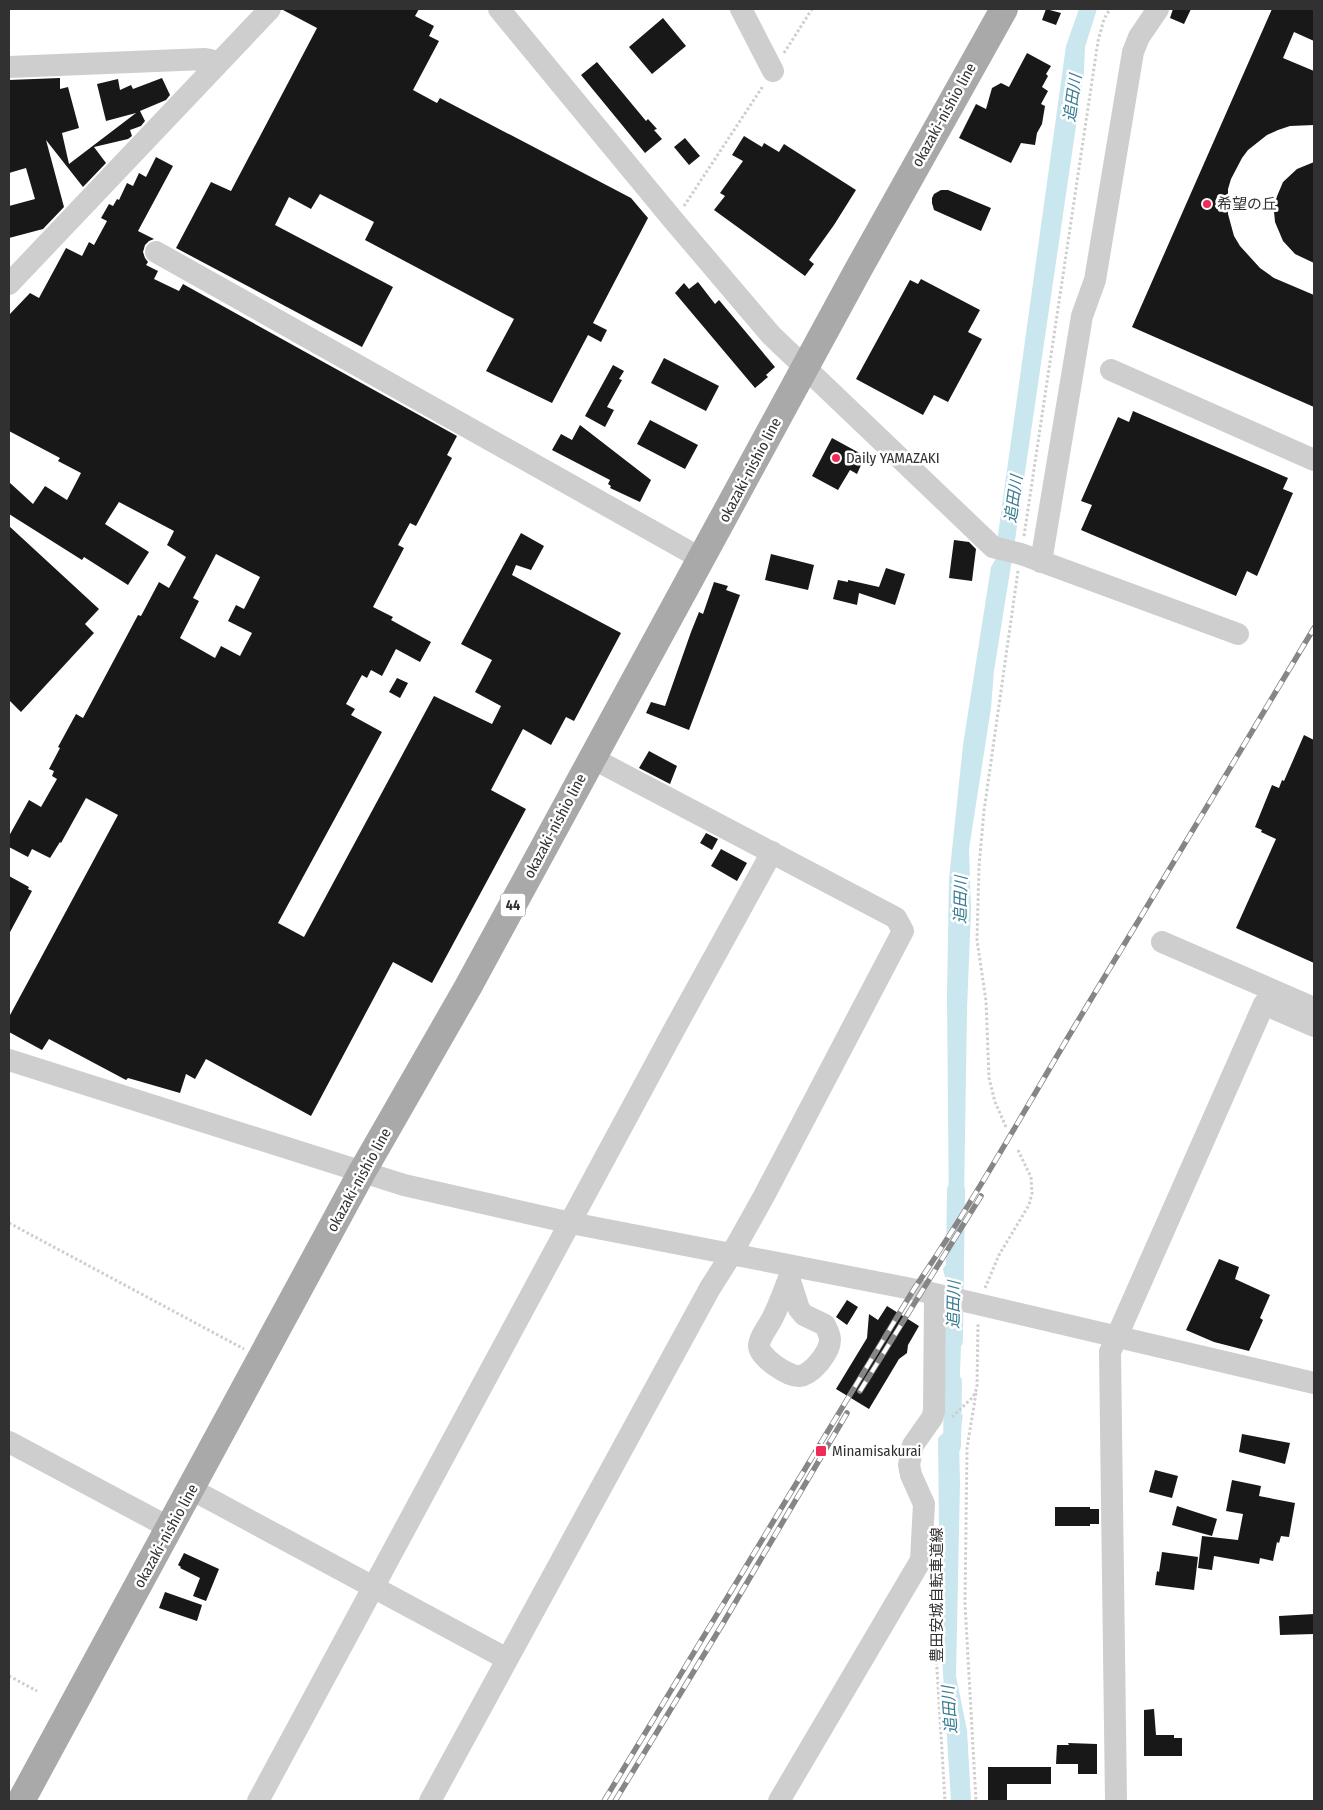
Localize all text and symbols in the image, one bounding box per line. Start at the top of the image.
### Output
street label: okazaki-nishio line [908,60,980,170]
water label: 追田川 [1060,71,1086,123]
place label: 希望の丘 [1217,195,1277,213]
marker: 希望の丘 [1201,198,1213,210]
street label: okazaki-nishio line [715,415,785,525]
place label: Daily YAMAZAKI [846,449,940,467]
marker: Daily YAMAZAKI [830,452,842,464]
water label: 追田川 [1001,472,1027,524]
street label: okazaki-nishio line [520,771,590,881]
water label: 追田川 [951,874,970,924]
road number: 44 [500,894,526,916]
street label: okazaki-nishio line [323,1125,395,1235]
water label: 追田川 [944,1279,963,1329]
place label: Minamisakurai [832,1442,921,1460]
marker: Minamisakurai [814,1444,828,1458]
street label: okazaki-nishio line [130,1481,202,1591]
street label: 豊田安城自転車道線 [928,1527,946,1663]
water label: 追田川 [938,1683,961,1735]

